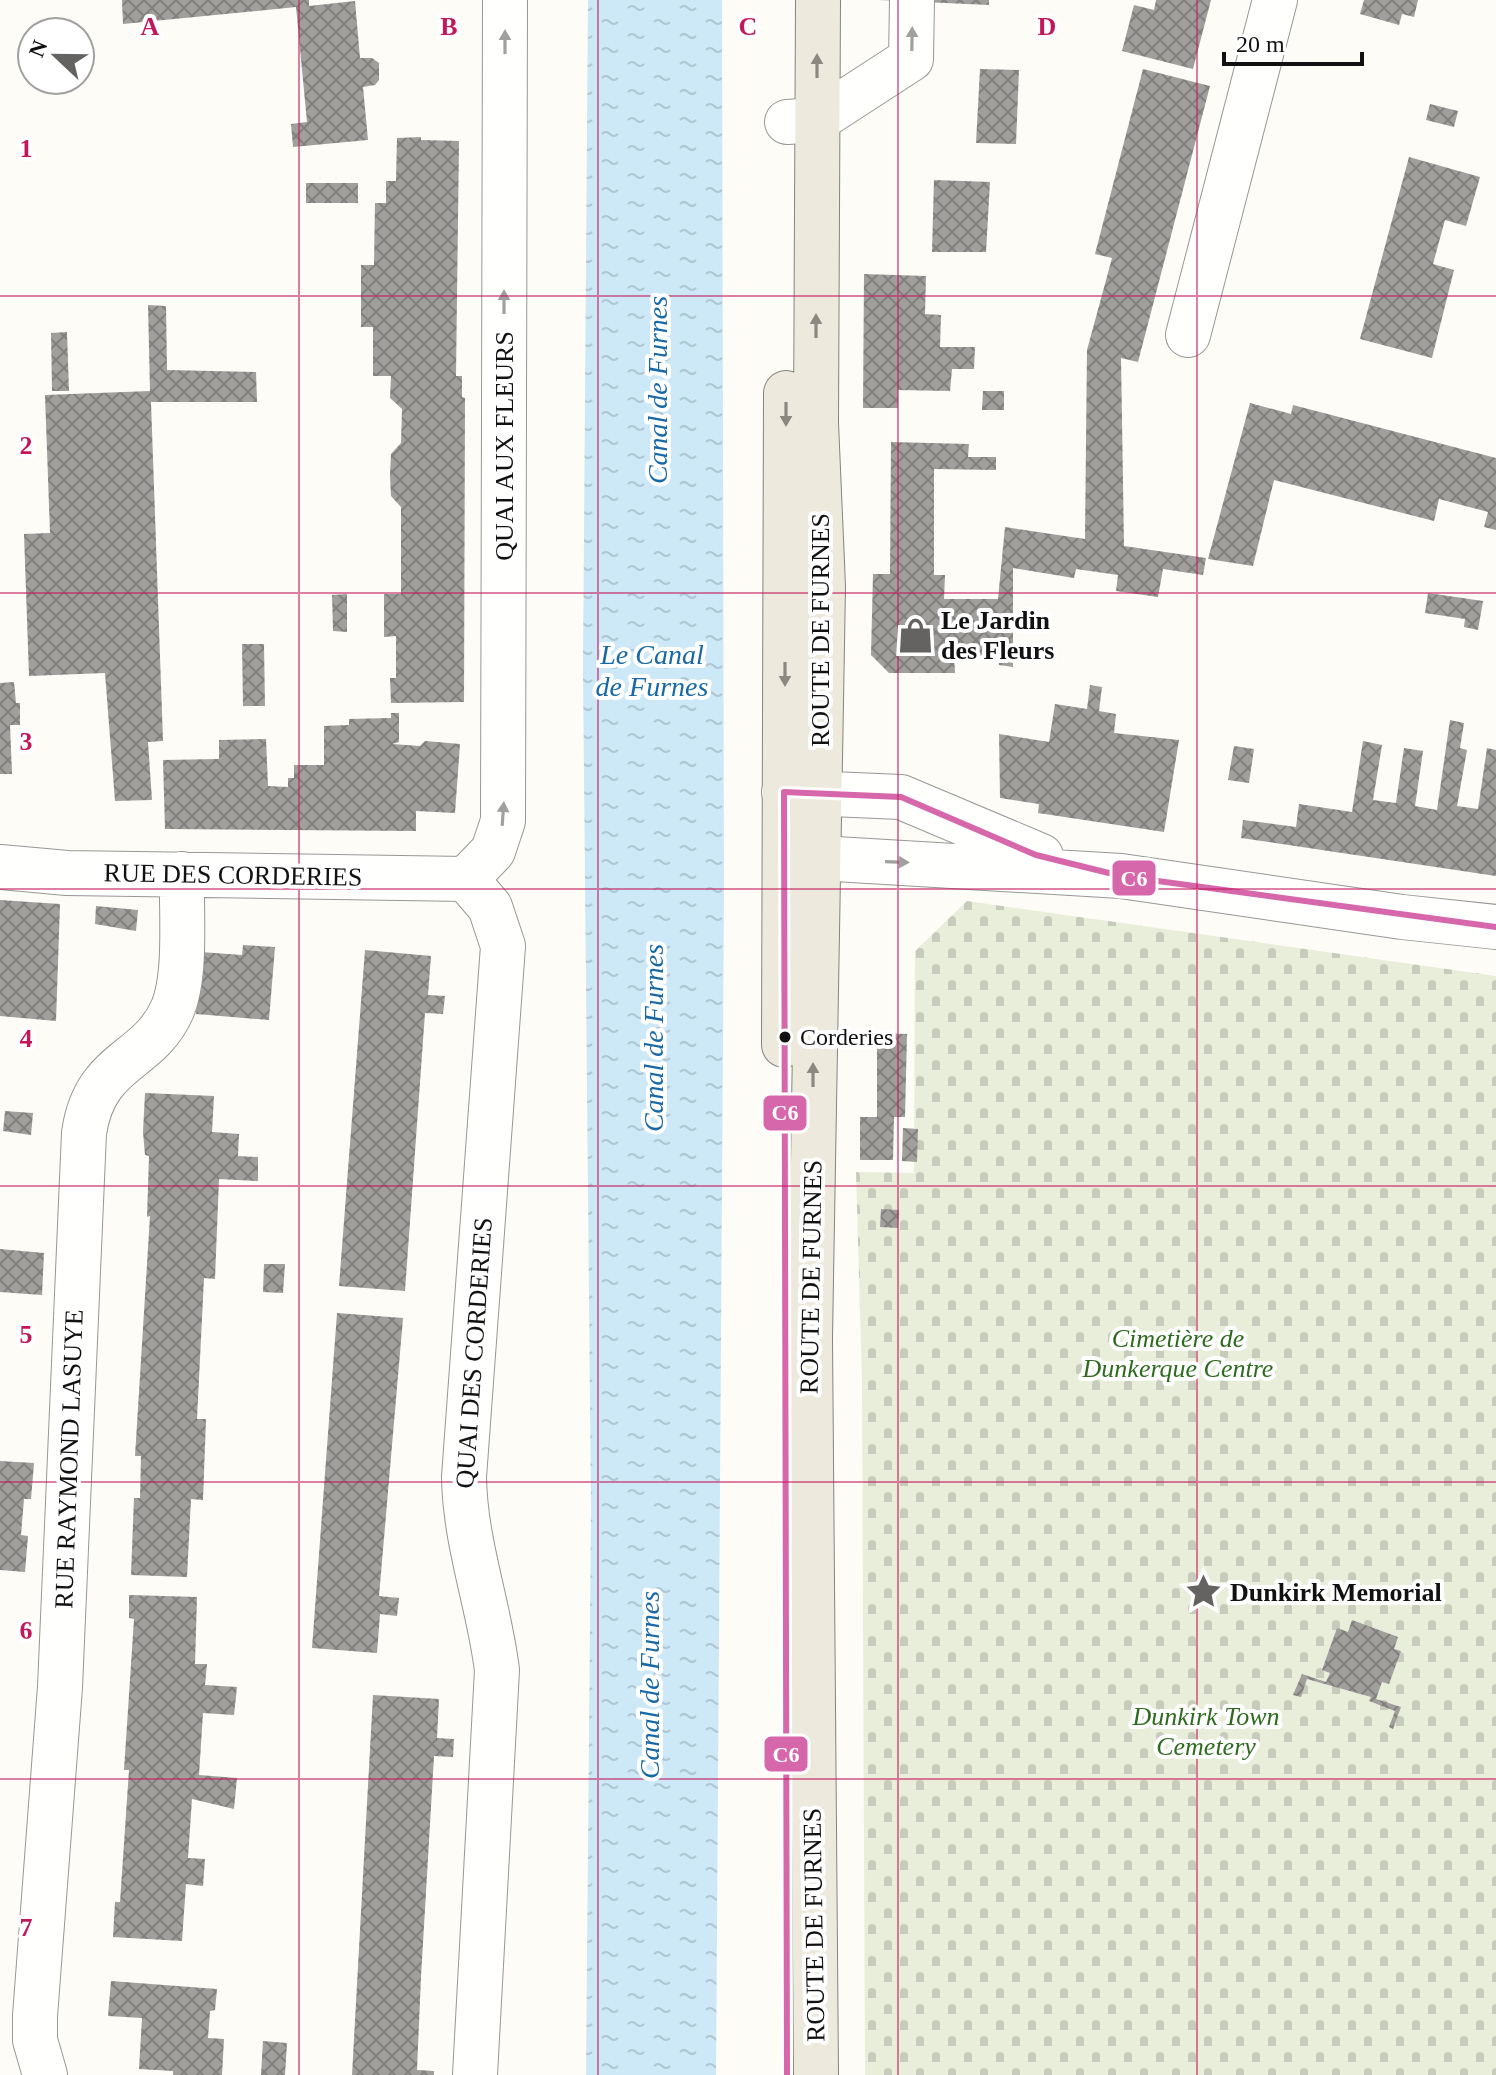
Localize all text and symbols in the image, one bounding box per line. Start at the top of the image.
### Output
text: A [141,12,160,41]
text: B [440,12,458,41]
text: C [739,12,757,41]
text: D [1038,12,1056,41]
north arrow [16,16,96,96]
scale bar [1224,16,1362,66]
one-way arrow [905,26,918,51]
one-way arrow [499,29,511,54]
text: 20 m [1236,31,1285,57]
text: N [23,37,53,61]
one-way arrow [811,53,823,78]
text: 1 [20,134,33,163]
one-way arrow [498,289,510,314]
water label: Canal de Furnes [642,296,673,484]
one-way arrow [810,313,822,338]
street label: QUAI AUX FLEURS [490,331,519,561]
one-way arrow [780,402,792,427]
text: 2 [20,431,33,460]
street label: ROUTE DE FURNES [806,513,835,747]
place label: Le Jardin des Fleurs [941,606,1054,665]
shop icon: Le Jardin des Fleurs [896,616,934,654]
water label: Le Canal de Furnes [596,639,708,702]
one-way arrow [779,662,791,687]
text: 3 [20,727,33,756]
one-way arrow [497,801,510,826]
one-way arrow [885,855,910,868]
street label: RUE DES CORDERIES [103,858,363,892]
line badge: C6 [1111,859,1157,897]
text: C6 [1121,866,1147,891]
water label: Canal de Furnes [638,944,669,1132]
text: 4 [20,1024,33,1053]
place label: Corderies [800,1024,893,1050]
marker: Corderies [777,1029,793,1045]
one-way arrow [807,1062,819,1087]
line badge: C6 [762,1094,808,1132]
text: C6 [772,1100,798,1125]
street label: ROUTE DE FURNES [794,1160,828,1394]
street label: QUAI DES CORDERIES [450,1217,498,1489]
street label: RUE RAYMOND LASUYE [49,1309,89,1609]
text: 5 [20,1320,33,1349]
park label: Cimetière de Dunkerque Centre [1082,1324,1273,1383]
place icon: Dunkirk Memorial [1185,1573,1223,1611]
place label: Dunkirk Memorial [1230,1578,1442,1607]
water label: Canal de Furnes [634,1591,665,1779]
text: 6 [20,1616,33,1645]
park label: Dunkirk Town Cemetery [1131,1702,1280,1761]
line badge: C6 [763,1735,809,1773]
text: C6 [773,1742,799,1767]
street label: ROUTE DE FURNES [797,1808,831,2042]
text: 7 [20,1913,33,1942]

